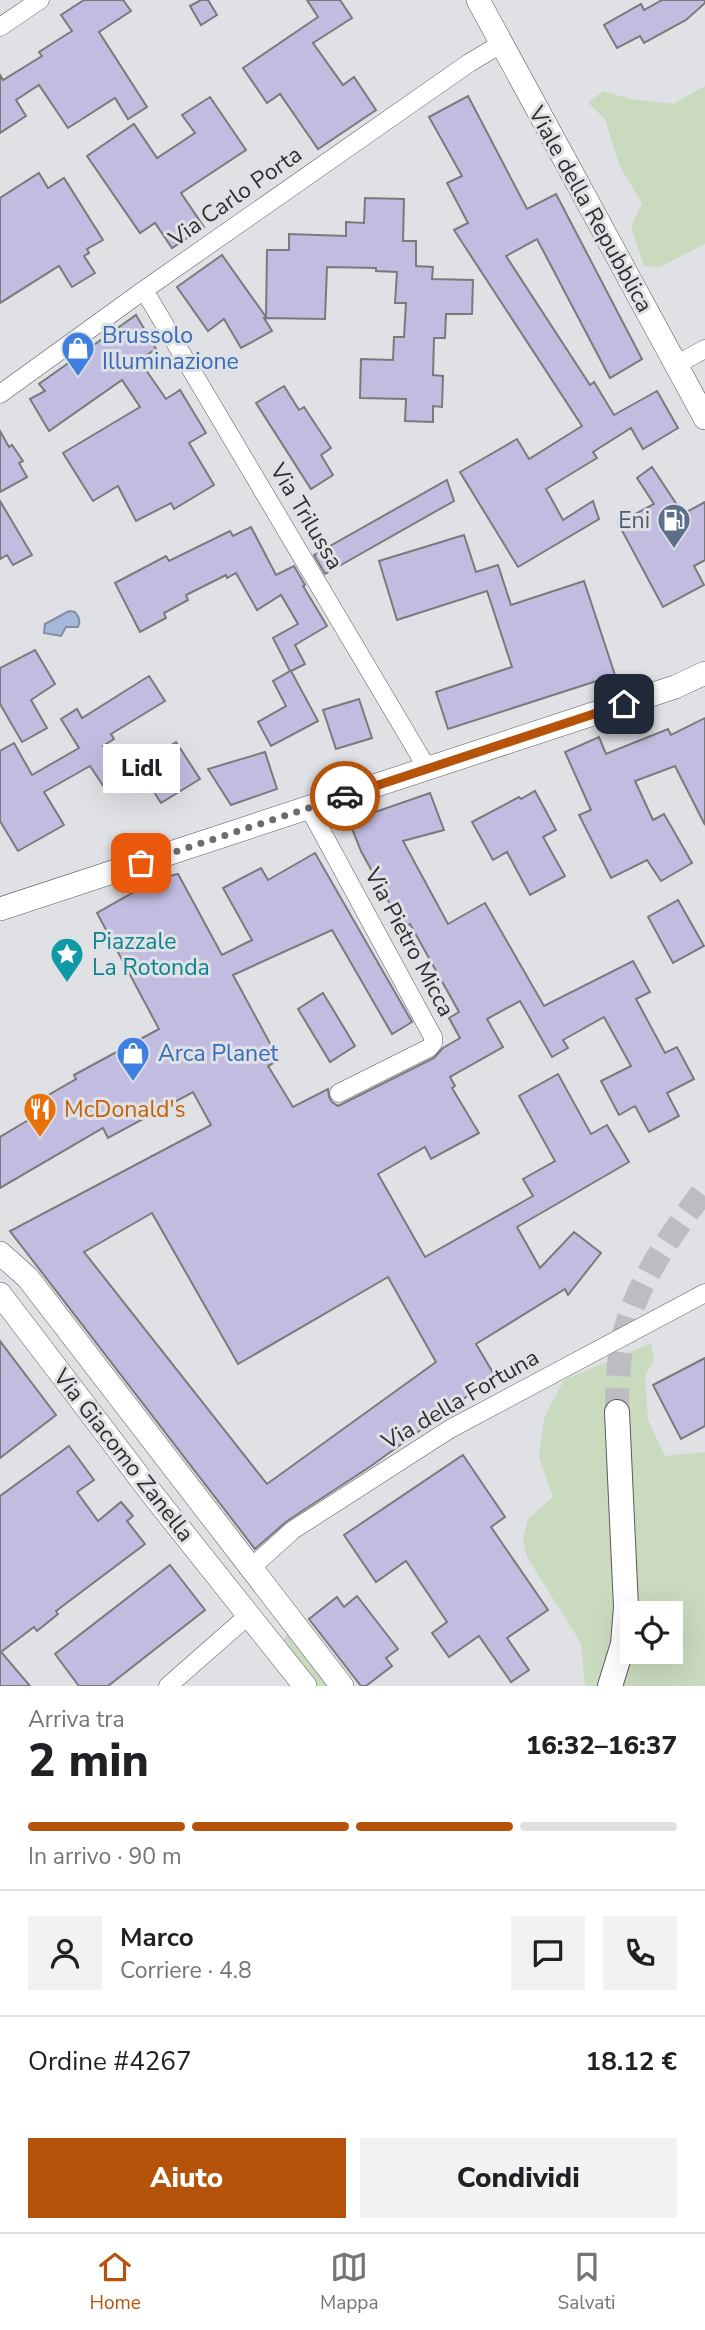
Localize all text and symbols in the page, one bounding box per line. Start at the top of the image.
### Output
street label: Viale della Repubblica [521,100,660,318]
street label: Via Carlo Porta [162,139,308,254]
place label: Brussolo Illuminazione [102,320,239,377]
shop icon: Brussolo Illuminazione [59,329,97,378]
street label: Via Trilussa [262,456,350,575]
fuel station icon: Eni [655,501,693,550]
place label: Eni [618,505,650,536]
pin [594,674,654,734]
icon: home [605,685,643,723]
callout: Lidl [102,744,180,793]
text: Lidl [121,753,162,784]
courier [310,761,380,831]
icon: car [326,777,364,815]
pin [111,833,171,893]
icon: bag [122,844,160,882]
street label: Via Pietro Micca [357,861,462,1022]
place label: Piazzale La Rotonda [92,926,210,983]
place icon: Piazzale La Rotonda [48,935,86,984]
shop icon: Arca Planet [114,1034,152,1083]
place label: Arca Planet [158,1038,279,1069]
restaurant icon: McDonald's [21,1090,59,1139]
place label: McDonald's [64,1094,186,1125]
street label: Via della Fortuna [375,1342,544,1458]
street label: Via Giacomo Zanella [46,1362,201,1548]
map controls [620,1601,683,1664]
button: locate [620,1601,683,1664]
text: Arriva tra [28,1704,125,1735]
text: 16:32–16:37 [526,1728,677,1763]
text: 2 min [28,1729,149,1792]
text: In arrivo · 90 m [28,1841,182,1872]
button: person [28,1916,102,1990]
button: chat [511,1916,585,1990]
button: phone [603,1916,677,1990]
text: Marco [120,1920,194,1955]
text: Corriere · 4.8 [120,1955,252,1986]
text: Ordine #4267 [28,2044,192,2079]
text: 18.12 € [586,2044,677,2079]
button: Aiuto [28,2138,346,2218]
button: Condividi [360,2138,677,2218]
tab: Home [90,2248,141,2316]
tab: Mappa [320,2248,379,2316]
tab: Salvati [558,2248,615,2316]

